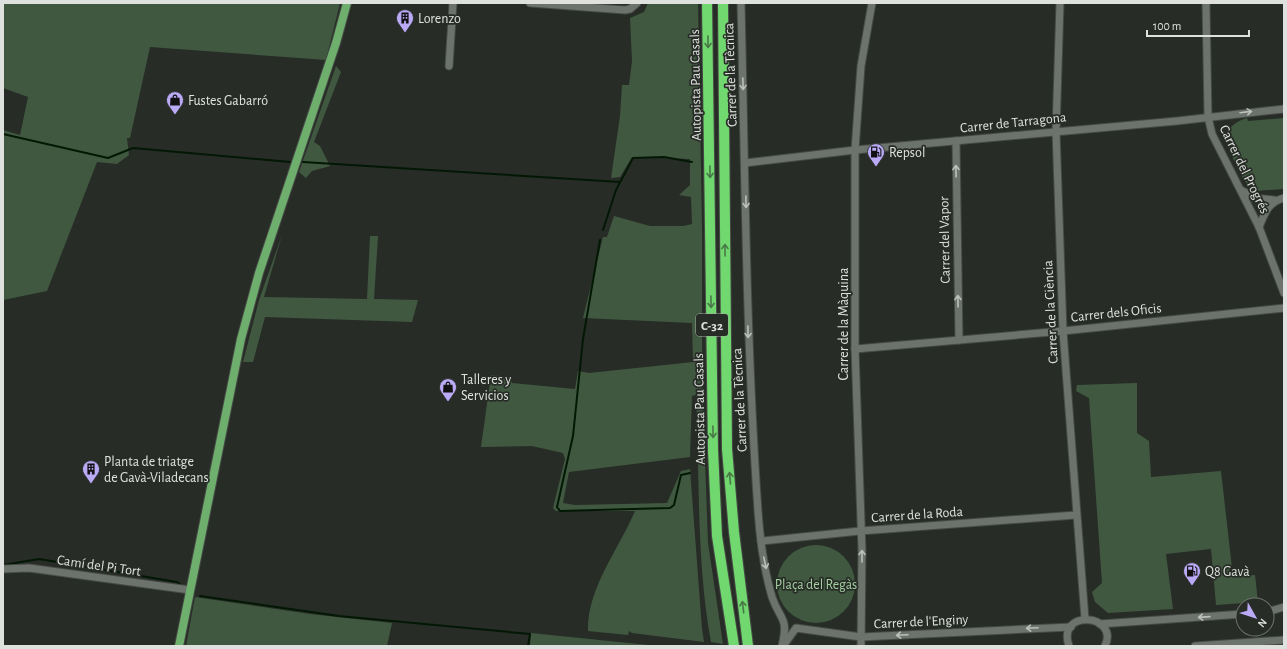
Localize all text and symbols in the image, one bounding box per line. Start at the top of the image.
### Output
building icon: Lorenzo [395,8,415,33]
place label: Lorenzo [418,12,461,26]
scale bar [1147,12,1249,38]
text: 100 m [1153,20,1181,32]
street label: Carrer de la Tècnica [722,22,740,127]
street label: Autopista Pau Casals [688,29,704,141]
one-way arrow [704,35,712,48]
one-way arrow [739,77,747,90]
shop icon: Fustes Gabarró [165,90,185,115]
place label: Fustes Gabarró [188,94,268,108]
one-way arrow [1239,109,1252,116]
street label: Carrer de Tarragona [959,110,1067,136]
street label: Carrer del Progrés [1217,123,1272,216]
fuel station icon: Repsol [866,142,886,167]
place label: Repsol [889,146,925,160]
one-way arrow [706,165,714,178]
one-way arrow [952,165,960,178]
one-way arrow [742,195,750,208]
street label: Carrer del Vapor [937,196,953,284]
one-way arrow [722,244,729,257]
street label: Carrer de la Ciència [1041,259,1061,364]
street label: Carrer de la Màquina [837,267,851,380]
one-way arrow [707,295,715,308]
one-way arrow [955,295,962,308]
street label: Carrer dels Oficis [1070,301,1162,325]
road number: C-32 [696,314,728,336]
one-way arrow [744,325,752,338]
street label: Carrer de la Tècnica [730,347,750,452]
street label: Autopista Pau Casals [692,353,708,465]
place label: Talleres y Servicios [461,373,511,403]
shop icon: Talleres y Servicios [438,377,458,402]
one-way arrow [709,425,717,438]
place label: Planta de triatge de Gavà-Viladecans [104,455,209,485]
building icon: Planta de triatge de Gavà-Viladecans [81,459,101,484]
one-way arrow [726,472,733,485]
street label: Carrer de la Roda [871,505,964,525]
one-way arrow [858,550,866,563]
street label: Camí del Pi Tort [56,553,142,579]
one-way arrow [762,556,770,569]
fuel station icon: Q8 Gavà [1182,561,1202,586]
place label: Q8 Gavà [1205,565,1250,579]
park label: Plaça del Regàs [775,578,857,592]
north arrow [1235,597,1275,637]
one-way arrow [739,601,747,614]
street label: Carrer de l'Enginy [873,613,969,631]
one-way arrow [1198,613,1211,620]
text: N [1256,617,1269,629]
one-way arrow [1026,625,1039,632]
one-way arrow [896,632,909,639]

